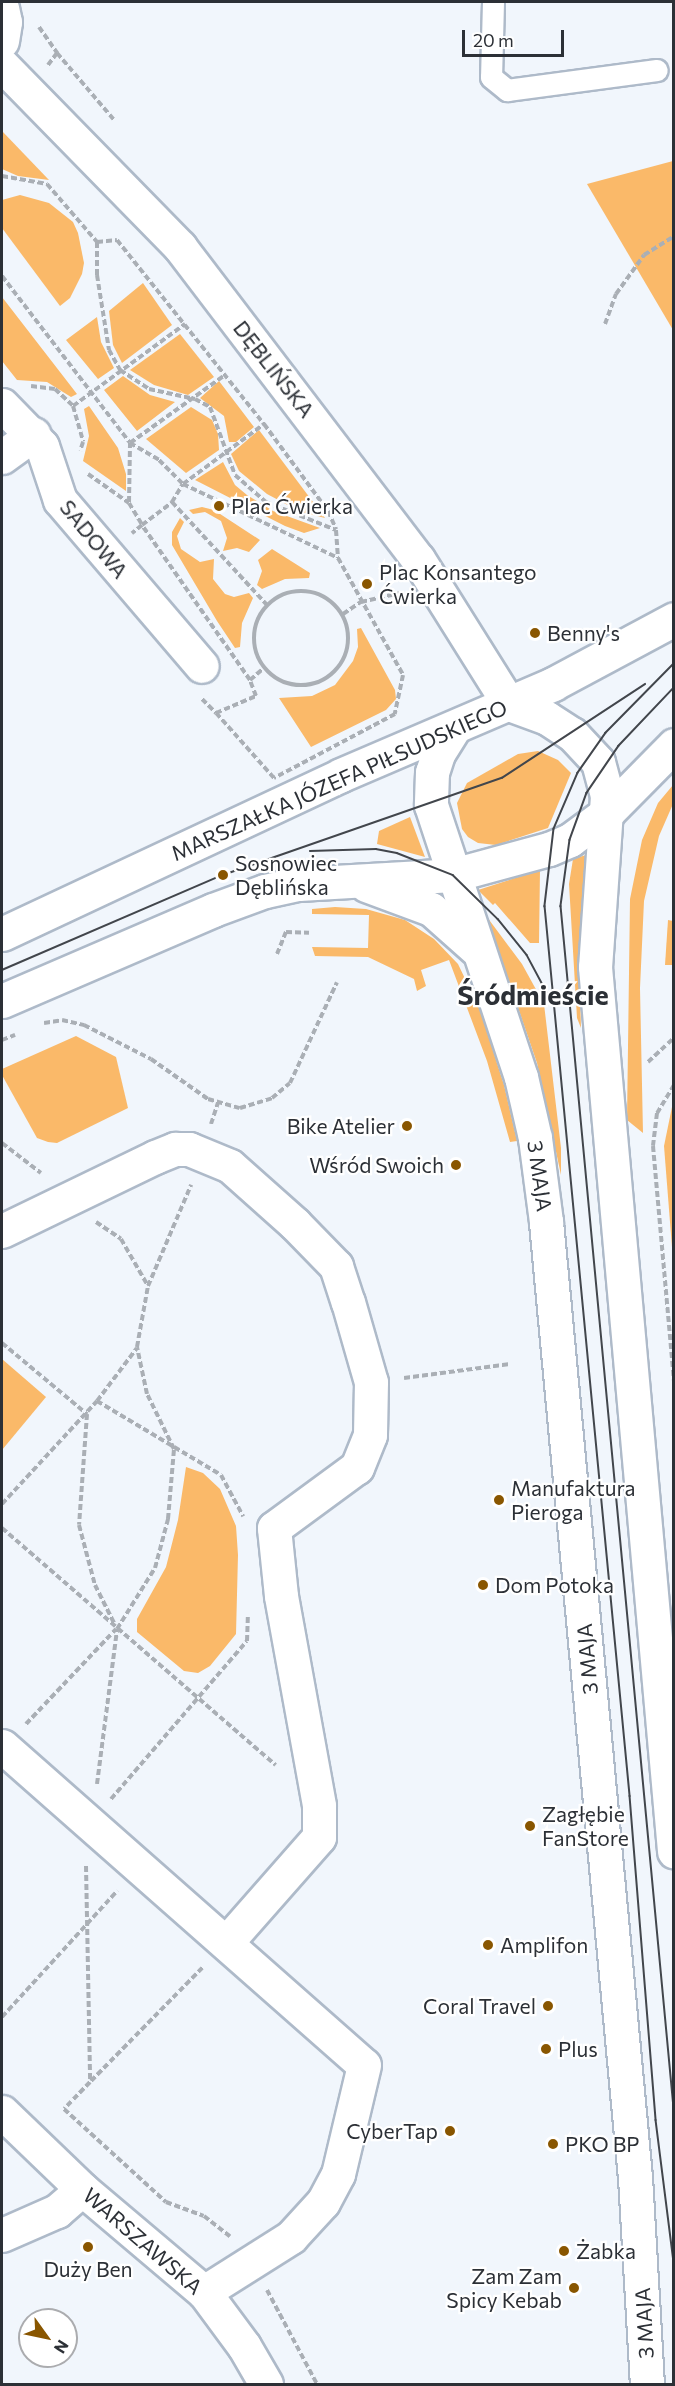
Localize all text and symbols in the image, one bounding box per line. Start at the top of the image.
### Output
scale bar [465,18,567,56]
text: 20 m [473,29,514,51]
street label: DĘBLIŃSKA [228,315,320,423]
place label: Plac Ćwierka [231,493,353,519]
street label: SADOWA [55,495,133,583]
marker: Plac Ćwierka [212,499,226,513]
place label: Plac Konsantego Ćwierka [379,559,537,609]
marker: Plac Konsantego Ćwierka [360,577,374,591]
place label: Benny's [547,620,620,646]
marker: Benny's [528,626,542,640]
street label: MARSZAŁKA JÓZEFA PIŁSUDSKIEGO [167,694,511,866]
place label: Sosnowiec Dęblińska [235,850,337,900]
marker: Sosnowiec Dęblińska [216,868,230,882]
district label: Śródmieście [457,979,609,1011]
place label: Bike Atelier [287,1113,395,1139]
marker: Bike Atelier [400,1119,414,1133]
street label: 3 MAJA [523,1139,557,1213]
place label: Wśród Swoich [309,1152,444,1178]
marker: Wśród Swoich [449,1158,463,1172]
place label: Manufaktura Pieroga [511,1475,636,1525]
marker: Manufaktura Pieroga [492,1493,506,1507]
place label: Dom Potoka [495,1572,614,1598]
marker: Dom Potoka [476,1578,490,1592]
street label: 3 MAJA [571,1622,603,1696]
place label: Zagłębie FanStore [542,1801,629,1851]
marker: Zagłębie FanStore [523,1819,537,1833]
place label: Amplifon [500,1932,588,1958]
marker: Amplifon [481,1938,495,1952]
place label: Coral Travel [423,1993,536,2019]
marker: Coral Travel [541,1999,555,2013]
place label: Plus [558,2036,598,2062]
marker: Plus [539,2042,553,2056]
place label: CyberTap [346,2118,438,2144]
marker: CyberTap [443,2124,457,2138]
place label: PKO BP [565,2131,639,2157]
marker: PKO BP [546,2137,560,2151]
street label: WARSZAWSKA [78,2182,208,2300]
place label: Żabka [576,2238,636,2264]
marker: Duży Ben [81,2240,95,2254]
marker: Żabka [557,2244,571,2258]
place label: Duży Ben [43,2256,133,2282]
place label: Zam Zam Spicy Kebab [446,2263,562,2313]
marker: Zam Zam Spicy Kebab [567,2281,581,2295]
street label: 3 MAJA [630,2287,658,2359]
north arrow [18,2308,78,2368]
text: N [51,2337,73,2357]

